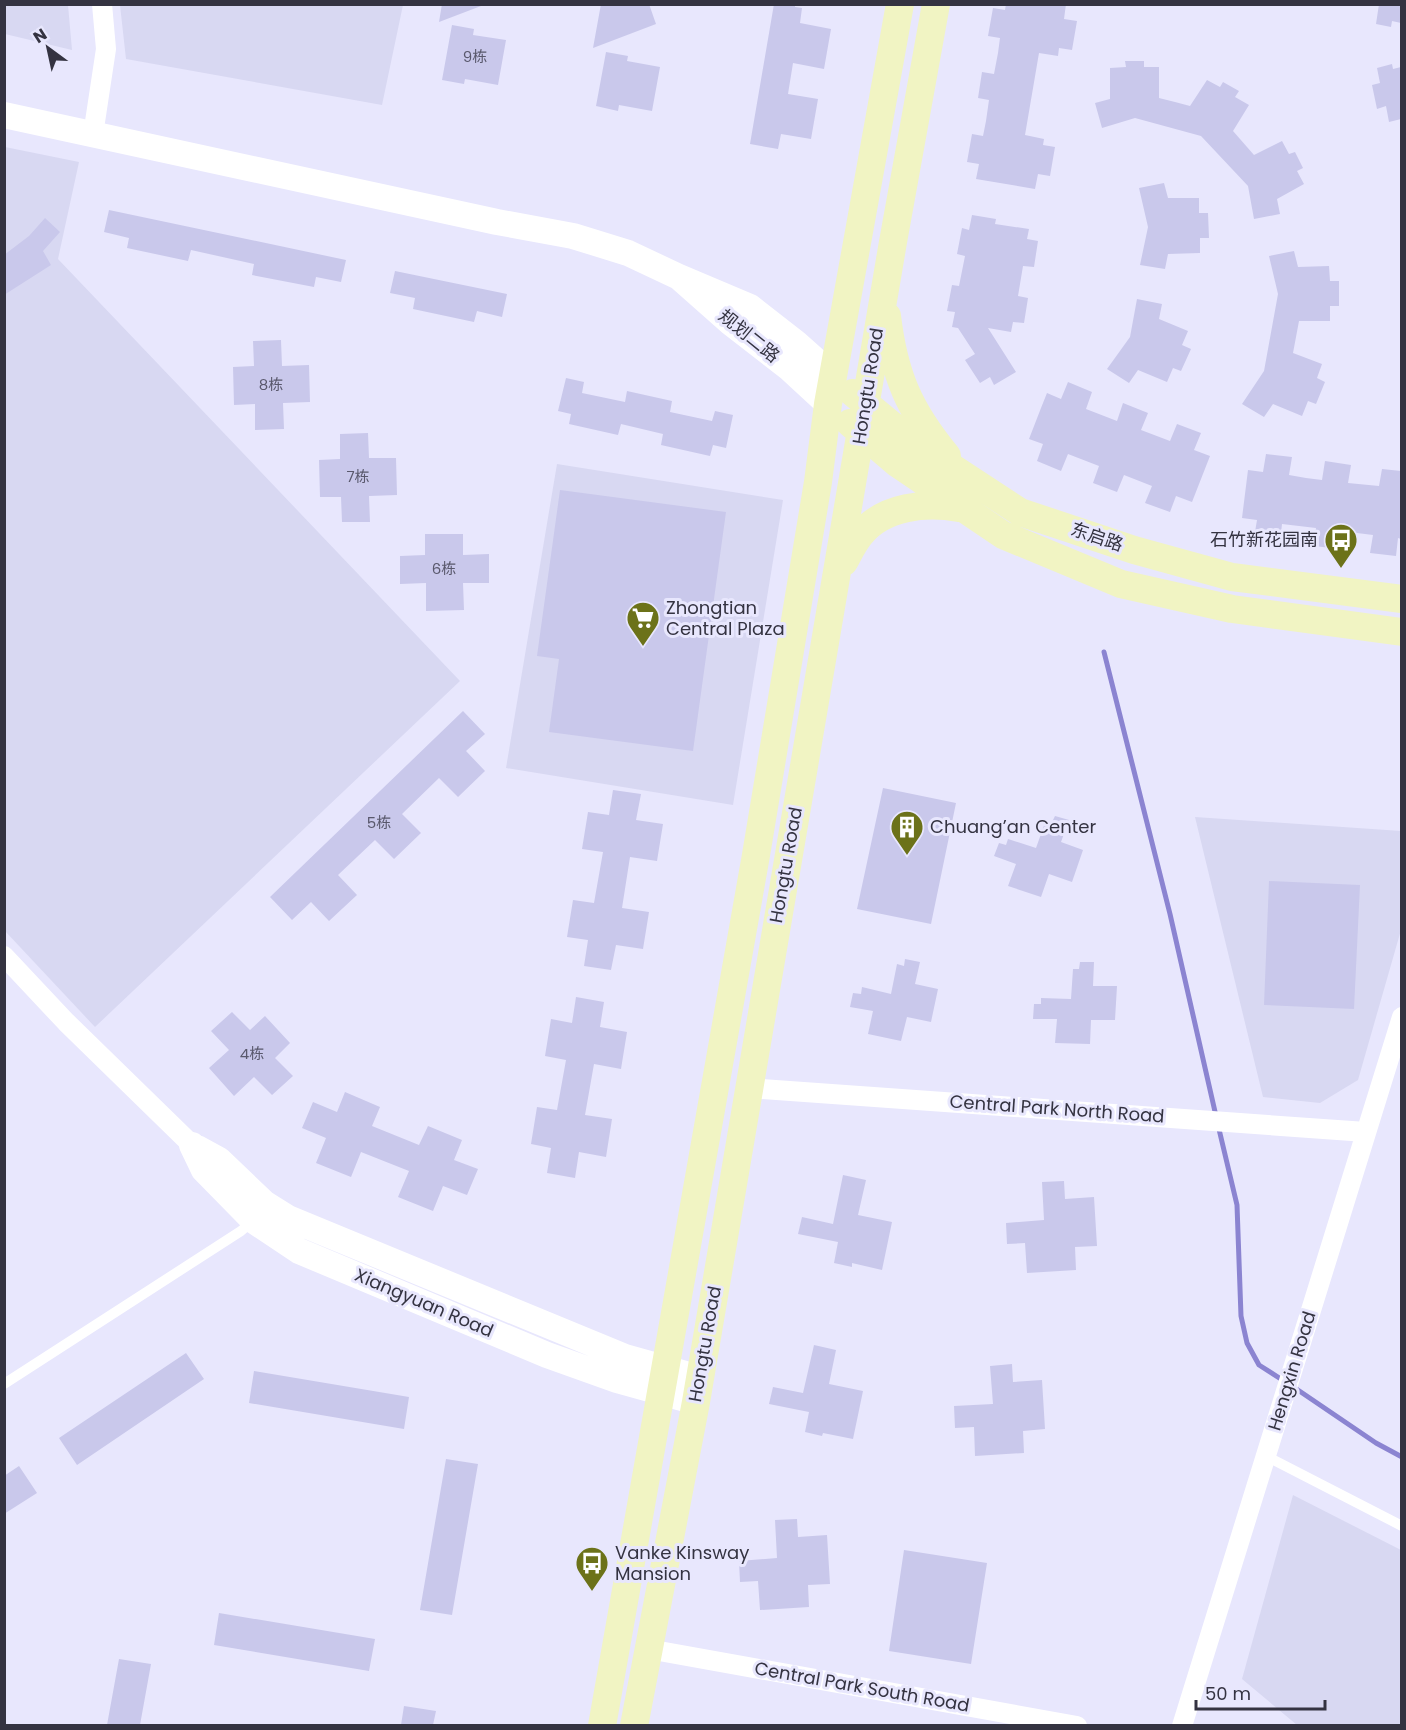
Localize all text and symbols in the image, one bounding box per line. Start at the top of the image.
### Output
north arrow [18,18,78,78]
text: N [29,23,51,49]
house number: 9栋 [463,46,487,67]
street label: 规划二路 [713,303,785,368]
street label: Hongtu Road [846,326,889,446]
house number: 8栋 [259,374,283,395]
house number: 7栋 [346,466,370,487]
street label: 东启路 [1068,516,1127,557]
bus stop icon: 石竹新花园南 [1323,522,1359,569]
place label: 石竹新花园南 [1210,527,1318,552]
house number: 6栋 [432,558,456,579]
place label: Zhongtian Central Plaza [666,595,785,641]
supermarket icon: Zhongtian Central Plaza [625,600,661,647]
street label: Hongtu Road [763,805,808,925]
building icon: Chuang’an Center [889,809,925,856]
house number: 5栋 [367,812,391,833]
place label: Chuang’an Center [930,814,1097,839]
house number: 4栋 [240,1043,264,1064]
street label: Central Park North Road [949,1089,1165,1128]
street label: Xiangyuan Road [351,1262,497,1343]
street label: Hongtu Road [682,1284,727,1404]
street label: Hengxin Road [1262,1308,1322,1434]
place label: Vanke Kinsway Mansion [615,1540,749,1586]
bus stop icon: Vanke Kinsway Mansion [574,1545,610,1592]
street label: Central Park South Road [753,1655,972,1718]
scale bar [1196,1673,1325,1711]
text: 50 m [1205,1681,1251,1706]

